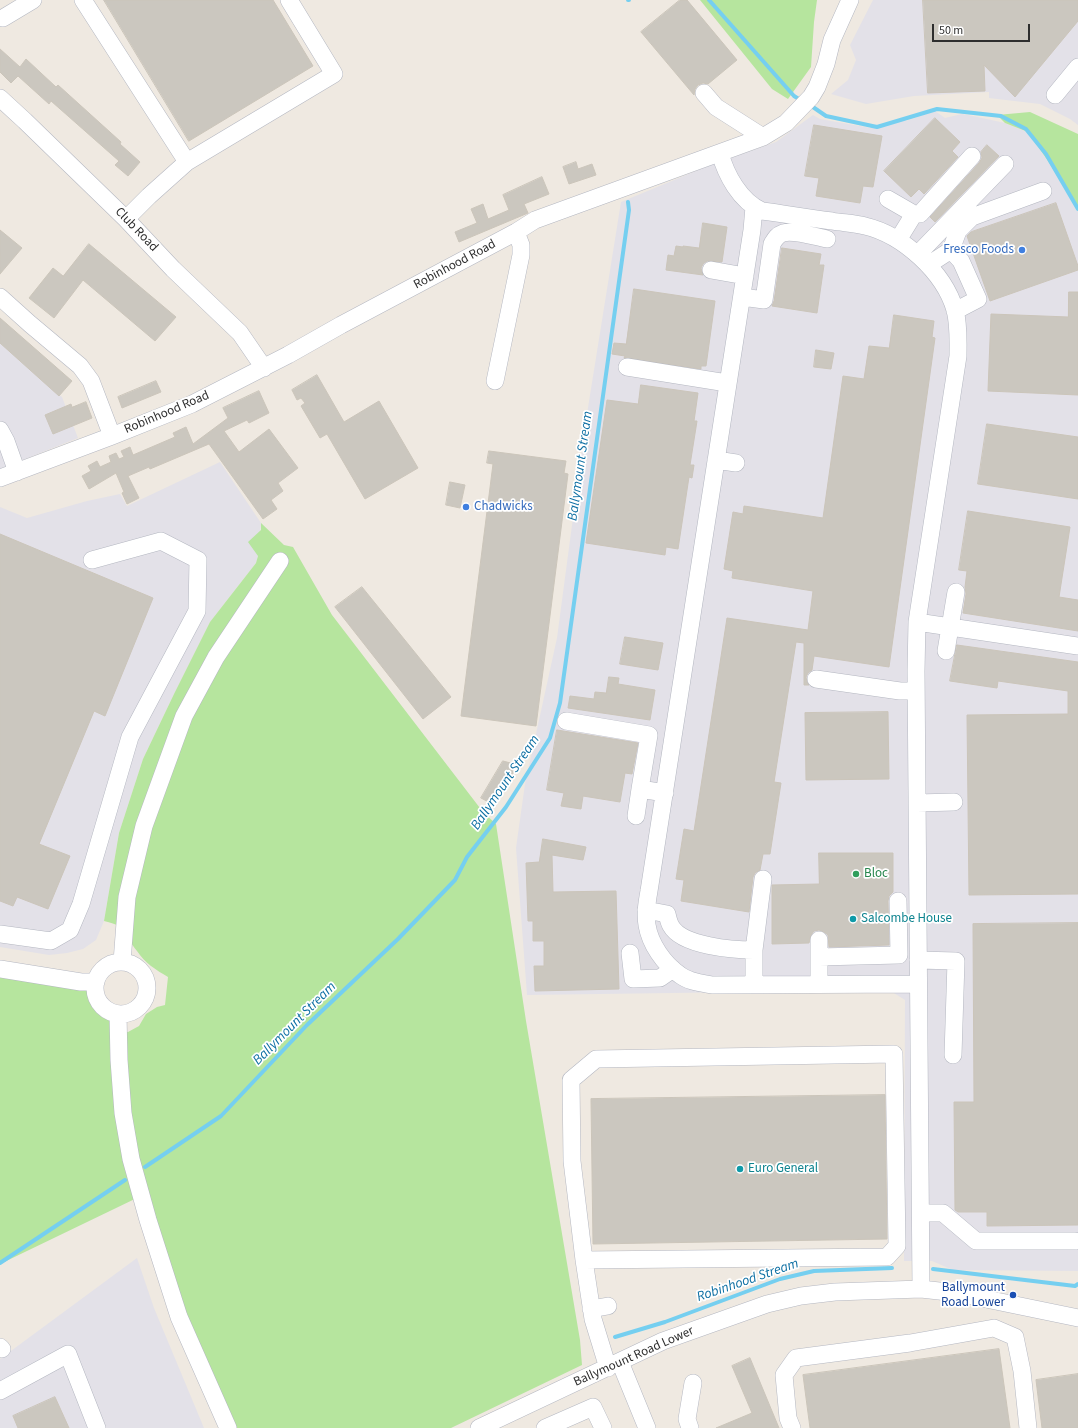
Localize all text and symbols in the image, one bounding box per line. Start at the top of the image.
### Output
scale bar [934,16,1032,42]
text: 50 m [939,22,963,39]
street label: Club Road [111,205,161,255]
street label: Robinhood Road [411,237,499,293]
place label: Fresco Foods [943,242,1014,258]
marker: Fresco Foods [1017,245,1027,255]
street label: Robinhood Road [122,388,212,438]
water label: Ballymount Stream [565,410,597,522]
place label: Chadwicks [474,499,533,515]
marker: Chadwicks [461,502,471,512]
water label: Ballymount Stream [468,732,544,834]
place label: Bloc [864,866,888,882]
marker: Bloc [851,869,861,879]
place label: Salcombe House [861,911,952,927]
marker: Salcombe House [848,914,858,924]
water label: Ballymount Stream [250,979,340,1069]
place label: Euro General [748,1161,818,1177]
marker: Euro General [735,1164,745,1174]
water label: Robinhood Stream [695,1256,801,1306]
place label: Ballymount Road Lower [941,1280,1005,1311]
marker: Ballymount Road Lower [1008,1290,1018,1300]
street label: Ballymount Road Lower [572,1323,696,1391]

